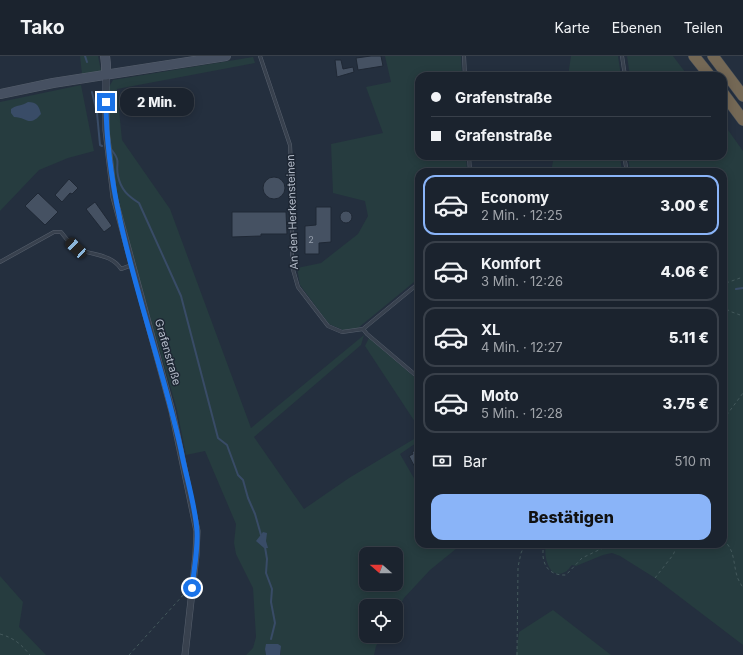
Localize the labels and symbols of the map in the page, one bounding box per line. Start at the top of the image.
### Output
callout: 2 Min. [120,88,194,116]
route end [97,93,115,111]
street label: An den Herkensteinen [283,154,301,270]
house number: 2 [308,234,314,245]
car [63,235,89,261]
street label: Grafenstraße [152,317,184,387]
north arrow [359,547,403,591]
route start [183,579,201,597]

